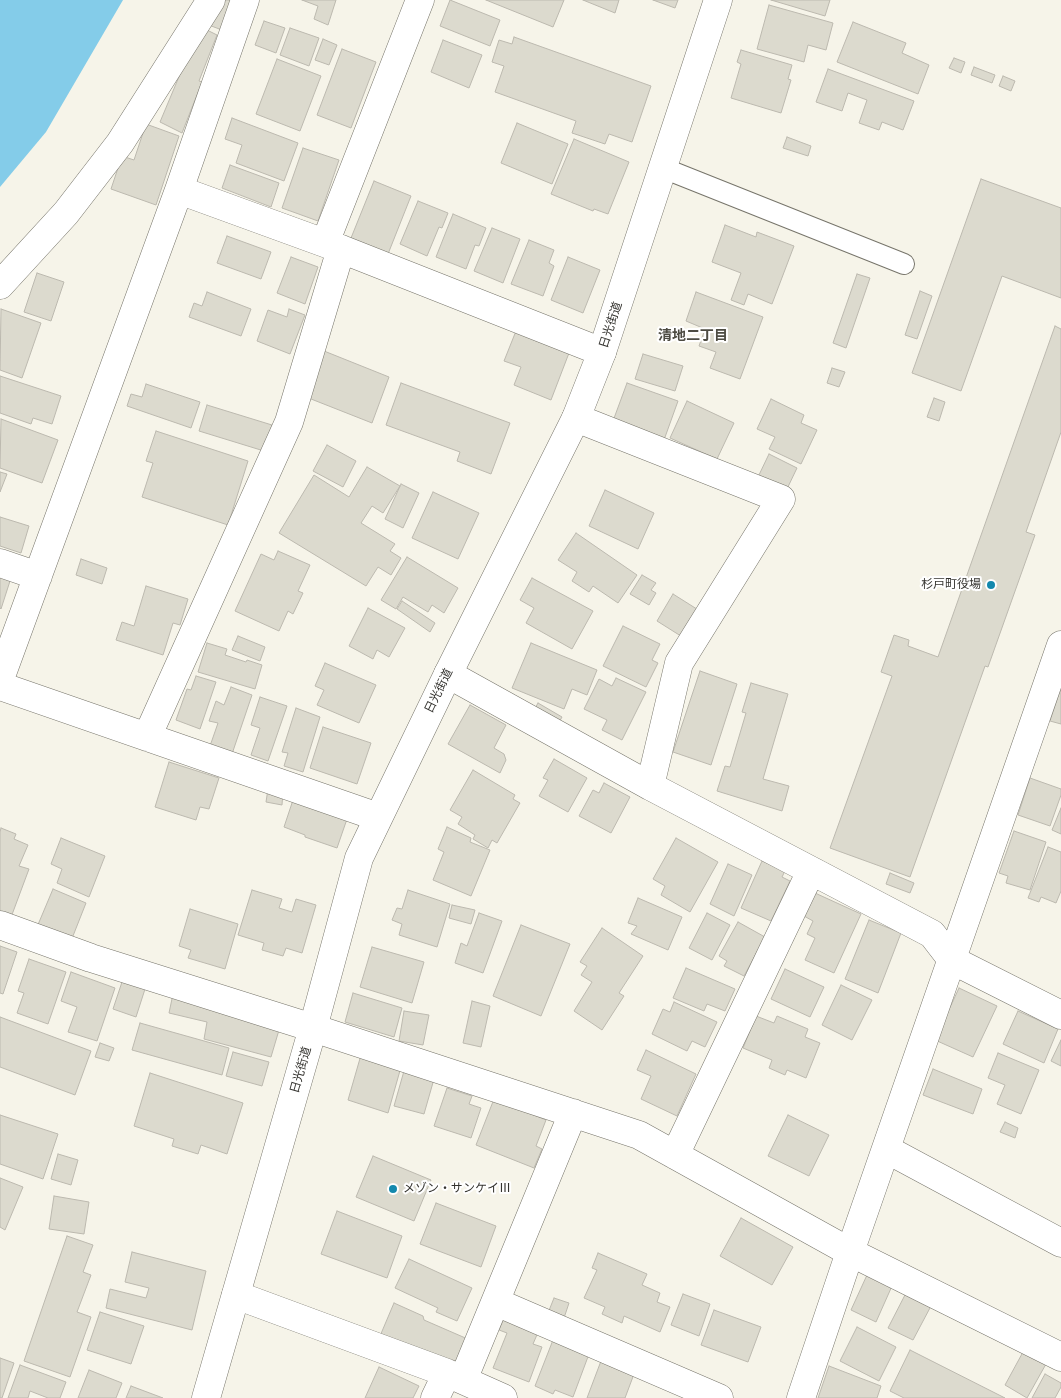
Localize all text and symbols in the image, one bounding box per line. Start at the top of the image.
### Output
street label: 日光街道 [597,300,625,350]
district label: 清地二丁目 [658,328,728,344]
place label: 杉戸町役場 [921,578,981,592]
marker: 杉戸町役場 [985,579,997,591]
street label: 日光街道 [422,666,456,716]
street label: 日光街道 [287,1045,315,1095]
place label: メゾン・サンケイⅢ [403,1182,511,1196]
marker: メゾン・サンケイⅢ [387,1183,399,1195]

